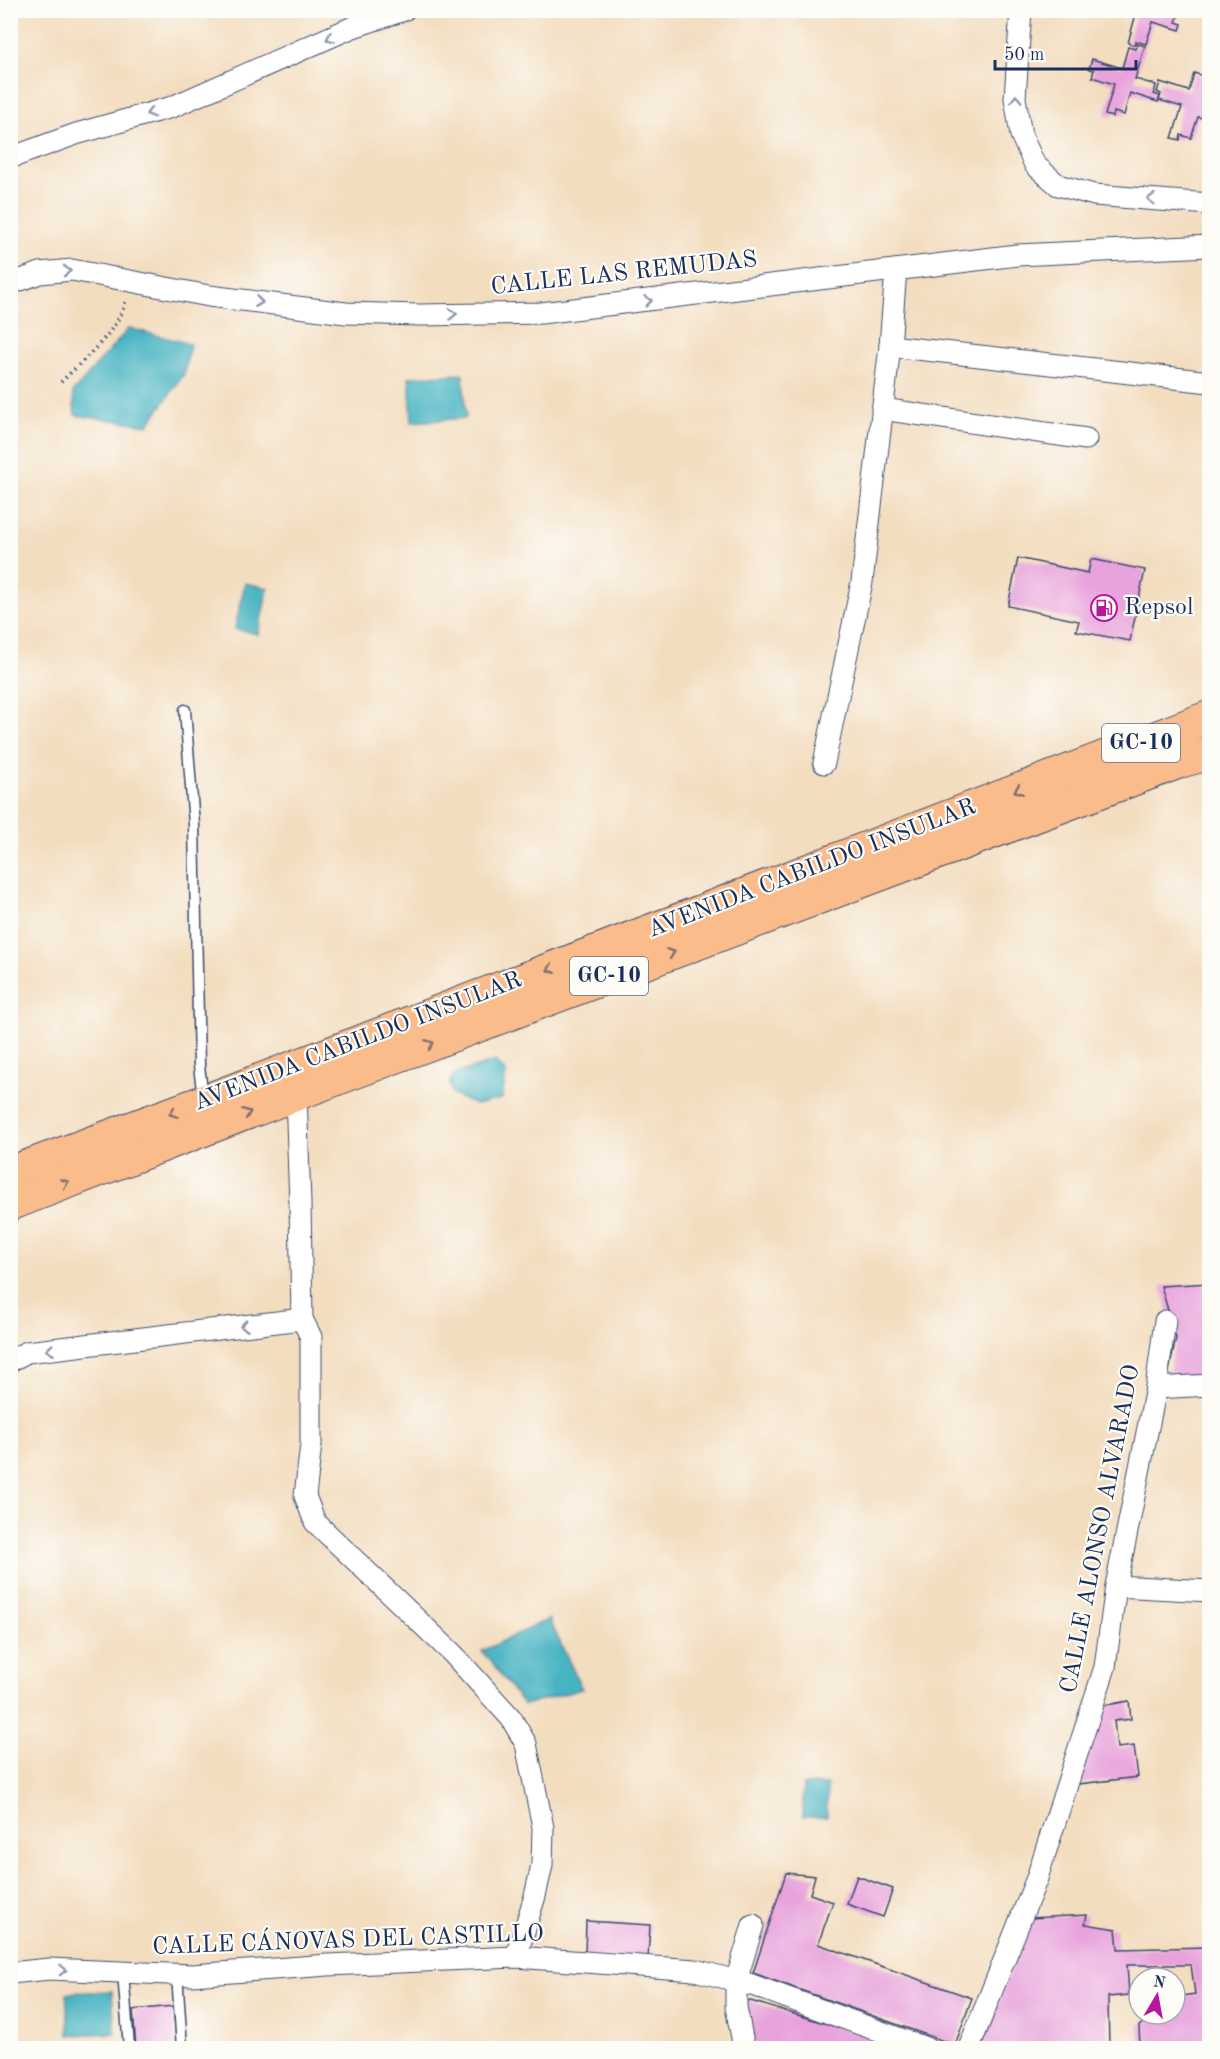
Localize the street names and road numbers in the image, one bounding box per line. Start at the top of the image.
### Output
street label: CALLE LAS REMUDAS [490,248,758,300]
road number: GC-10 [1102,724,1180,762]
street label: AVENIDA CABILDO INSULAR [644,795,980,943]
road number: GC-10 [570,957,648,995]
street label: AVENIDA CABILDO INSULAR [190,968,526,1116]
street label: CALLE ALONSO ALVARADO [1057,1363,1145,1695]
street label: CALLE CÁNOVAS DEL CASTILLO [152,1918,544,1960]

